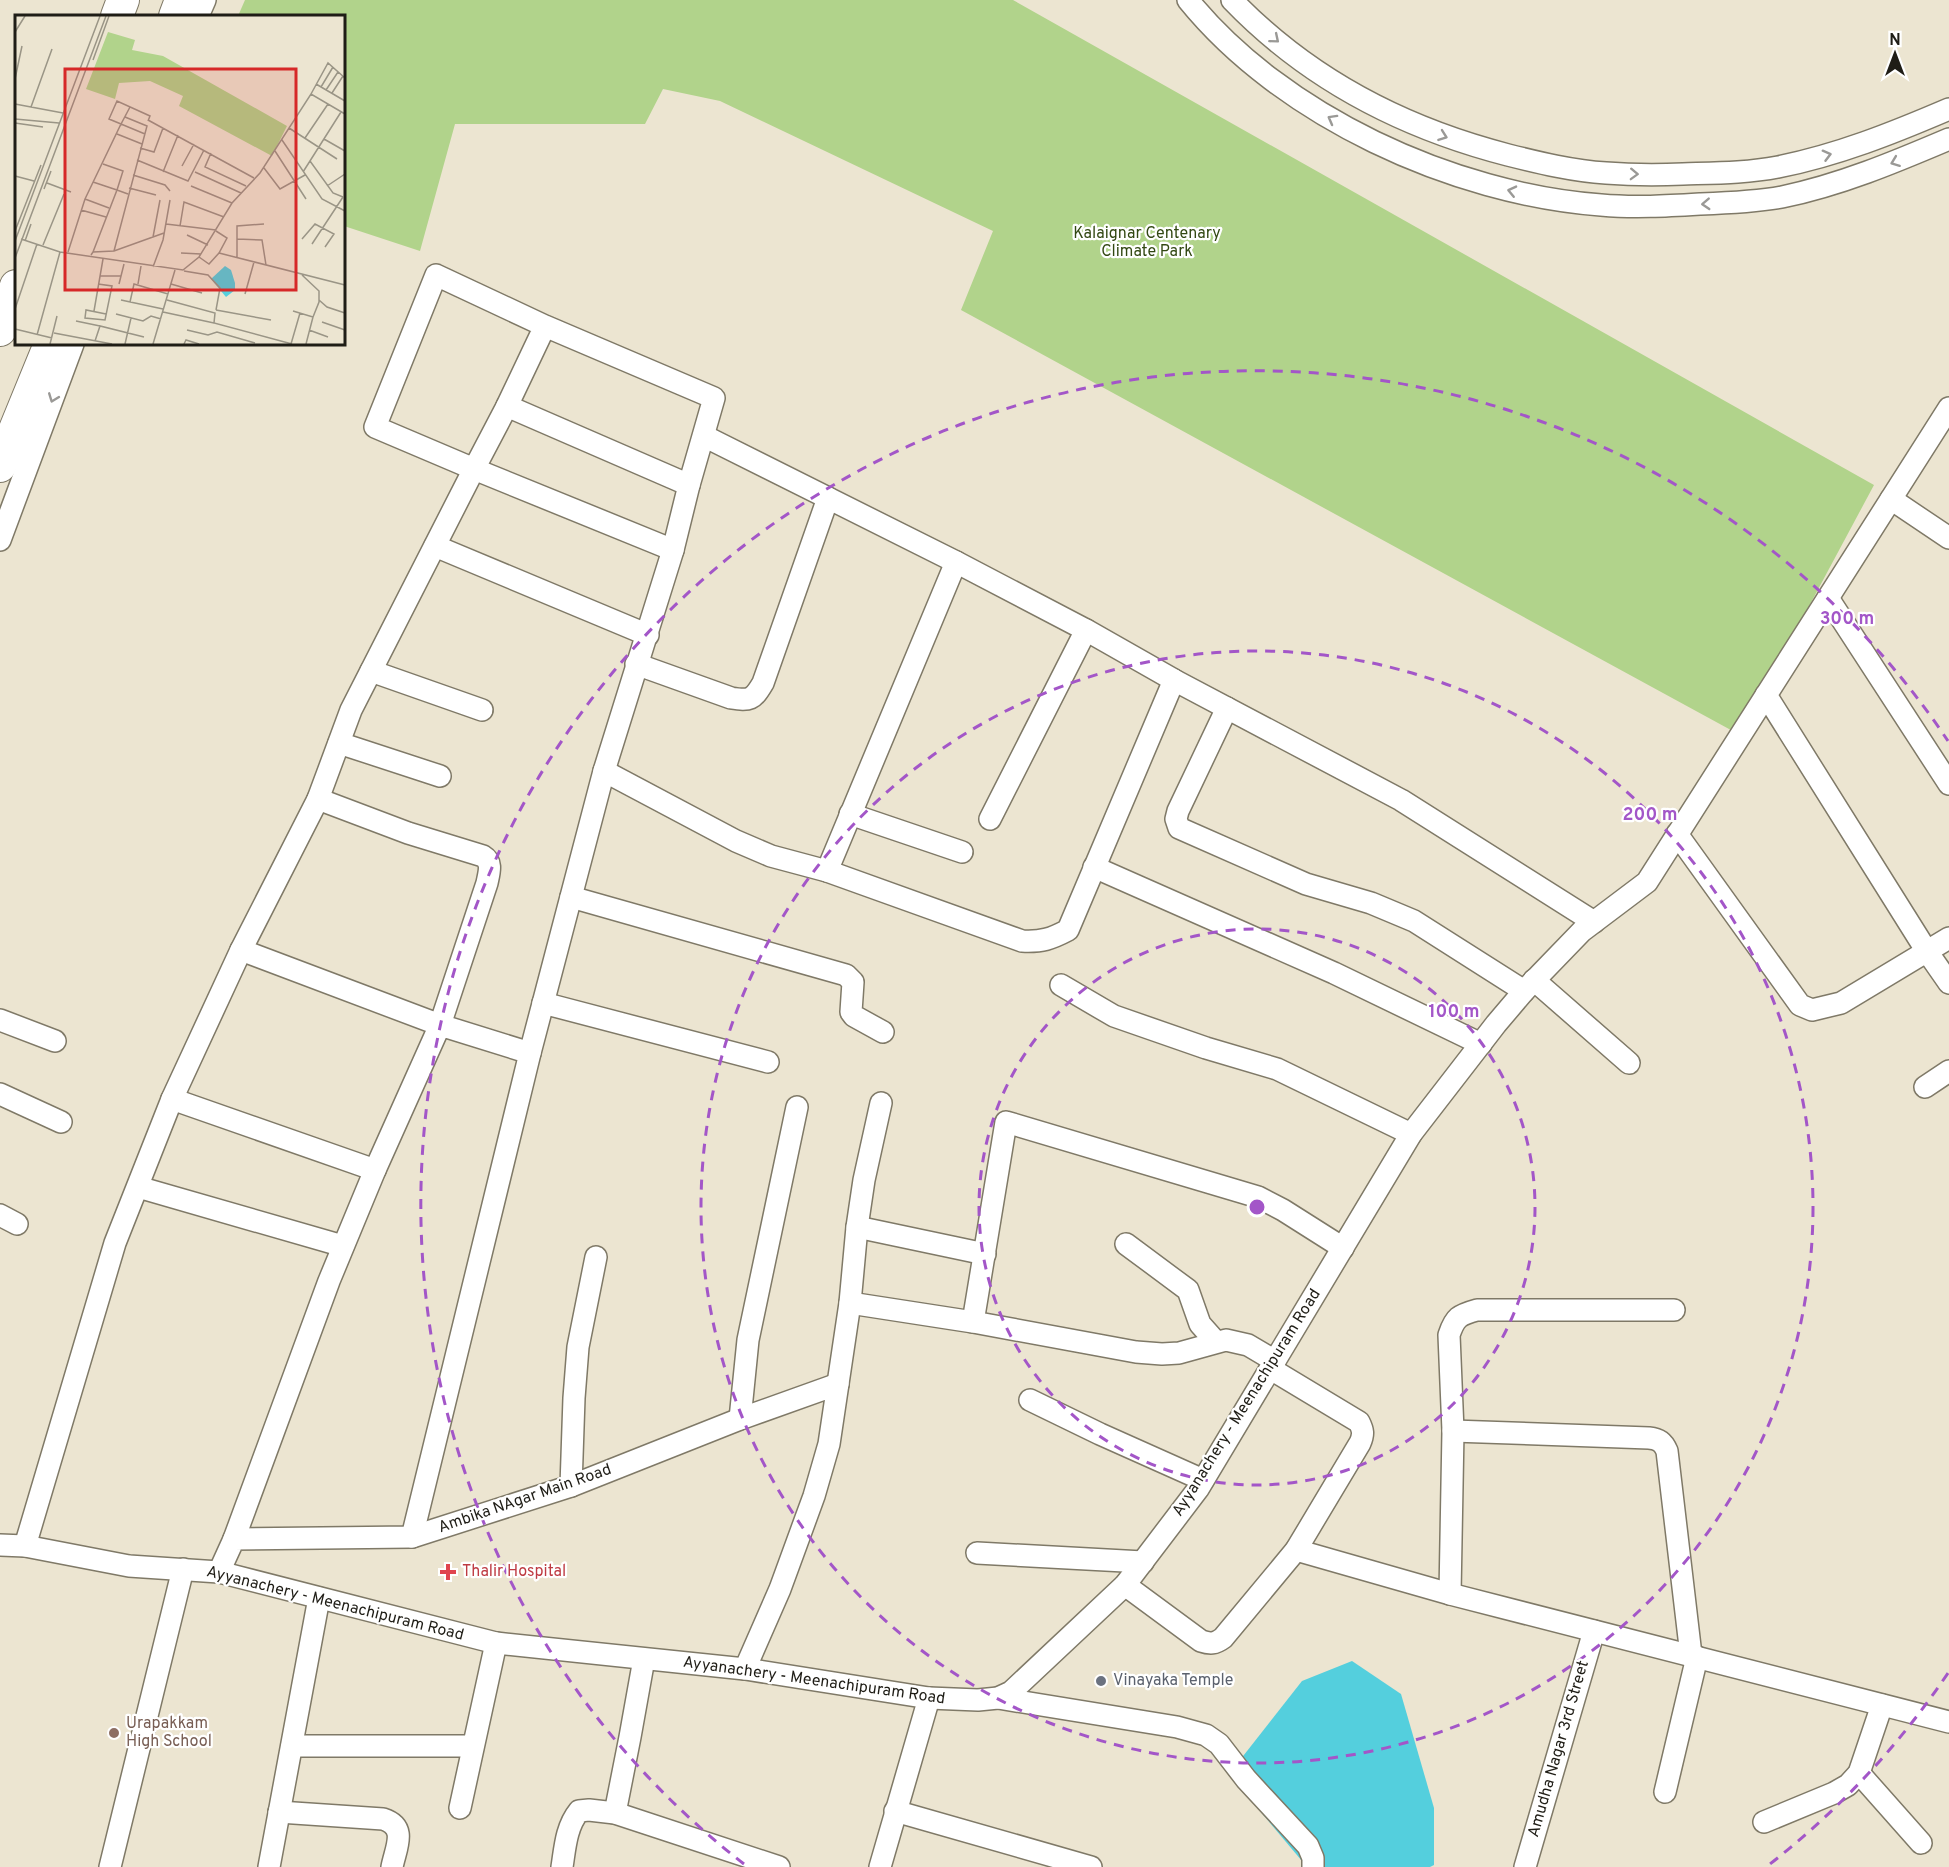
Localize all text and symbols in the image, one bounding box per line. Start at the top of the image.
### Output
inset map [15,15,345,345]
north arrow [1865,24,1925,84]
text: N [1889,31,1901,51]
one-way arrow [1268,32,1279,43]
one-way arrow [1328,114,1338,126]
one-way arrow [1437,128,1448,141]
one-way arrow [1821,150,1832,162]
one-way arrow [1890,155,1901,167]
one-way arrow [1629,168,1638,180]
one-way arrow [1507,186,1517,199]
one-way arrow [1701,197,1710,210]
park label: Kalaignar Centenary Climate Park [1073,224,1221,262]
one-way arrow [47,392,60,403]
text: 300 m [1820,608,1874,631]
text: 200 m [1622,804,1678,827]
text: 100 m [1428,1001,1480,1024]
centre of rings [1247,1197,1267,1217]
street label: Ayyanachery - Meenachipuram Road [1168,1285,1326,1521]
street label: Ambika NAgar Main Road [436,1460,614,1538]
street label: Ayyanachery - Meenachipuram Road [204,1562,466,1646]
place label: Thalir Hospital [462,1562,566,1582]
marker: Thalir Hospital [439,1563,457,1581]
street label: Ayyanachery - Meenachipuram Road [682,1653,946,1709]
street label: Amudha Nagar 3rd Street [1524,1658,1594,1840]
place label: Vinayaka Temple [1113,1671,1233,1691]
marker: Vinayaka Temple [1094,1674,1108,1688]
place label: Urapakkam High School [126,1714,212,1752]
marker: Urapakkam High School [107,1726,121,1740]

